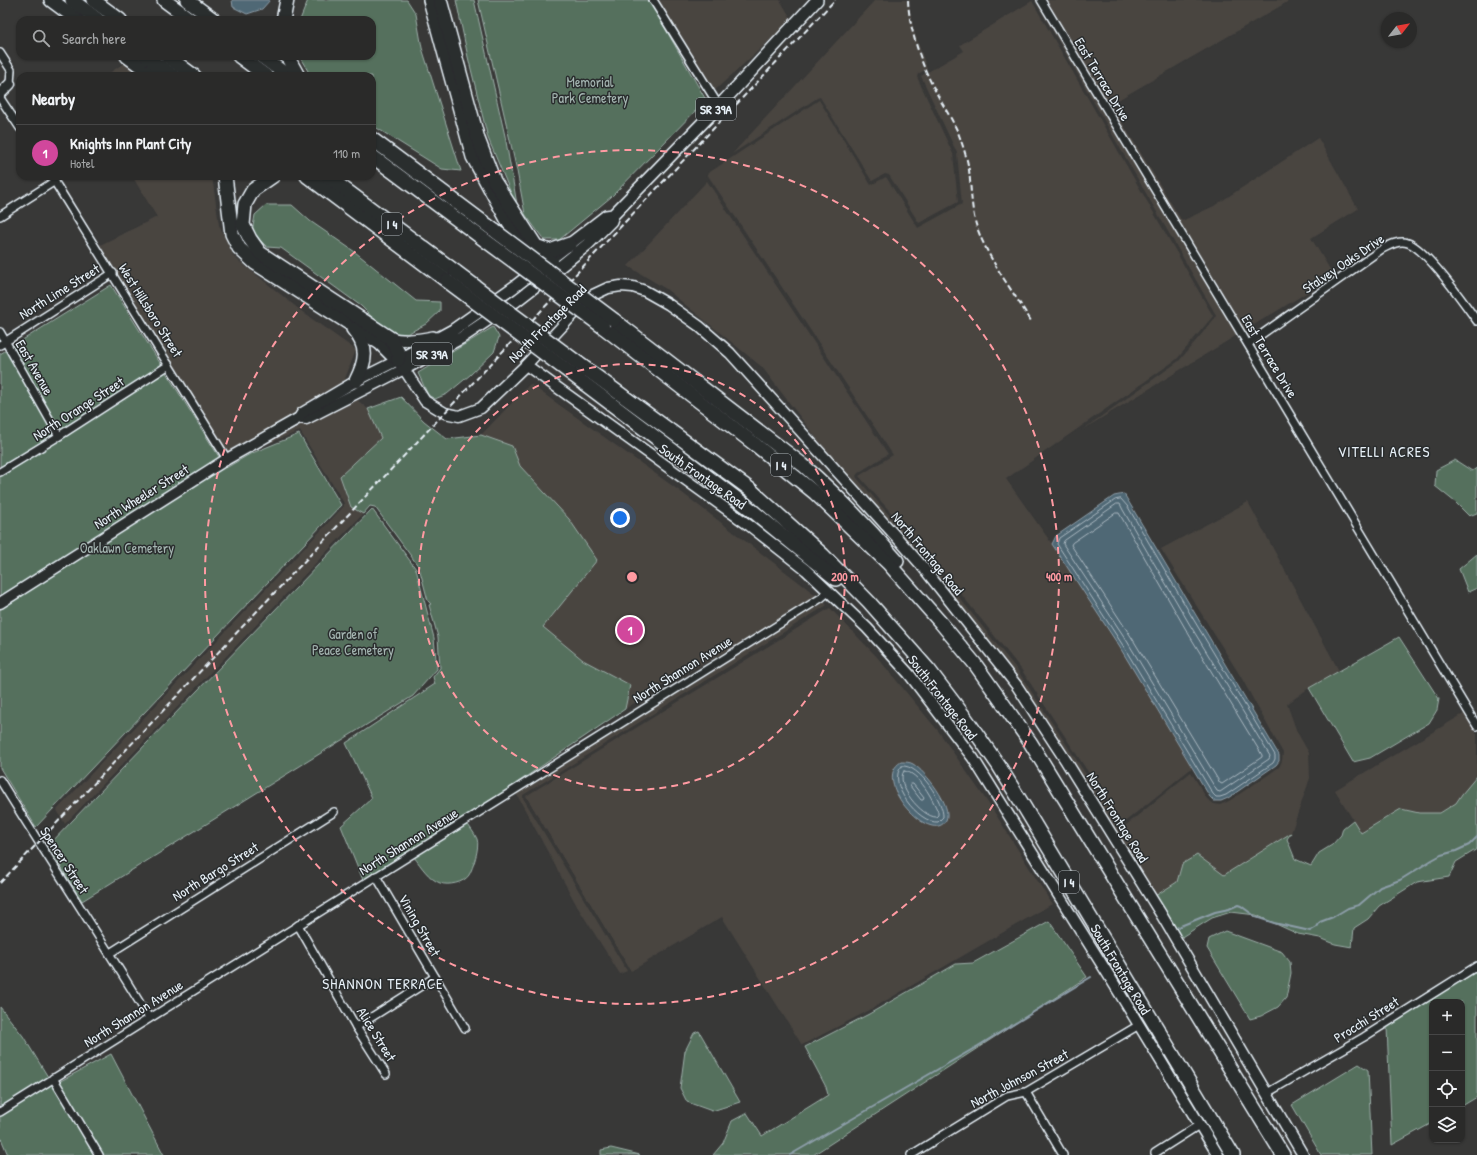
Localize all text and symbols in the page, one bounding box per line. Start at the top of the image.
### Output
north arrow [1381,12,1417,48]
search box [16,16,376,60]
icon: search [30,27,52,49]
text: Search here [62,28,126,49]
street label: East Terrace Drive [1071,34,1136,125]
park label: Memorial Park Cemetery [552,72,628,108]
text: Nearby [32,87,75,110]
road number: SR 39A [696,98,736,120]
text: Knights Inn Plant City [70,133,191,154]
text: 1 [43,144,47,162]
text: 110 m [333,144,360,162]
text: Hotel [70,154,94,172]
road number: I 4 [382,213,402,235]
street label: Stalvey Oaks Drive [1298,228,1389,298]
street label: North Lime Street [15,259,103,323]
street label: West Hillsboro Street [115,260,187,361]
street label: North Frontage Road [504,279,591,367]
street label: East Terrace Drive [1238,311,1303,402]
street label: East Avenue [12,336,59,398]
road number: SR 39A [412,343,452,365]
street label: North Orange Street [29,371,128,445]
street label: South Frontage Road [655,439,751,514]
district label: VITELLI ACRES [1338,441,1430,462]
road number: I 4 [771,454,791,476]
street label: North Wheeler Street [90,459,192,533]
street label: North Frontage Road [887,507,969,600]
your location [610,508,630,528]
park label: Oaklawn Cemetery [80,538,174,558]
text: 200 m [831,568,859,585]
text: 400 m [1046,568,1072,585]
centre of rings [625,570,639,584]
pin: 1 [617,615,643,645]
park label: Garden of Peace Cemetery [312,624,394,660]
street label: North Shannon Avenue [629,631,736,707]
street label: South Frontage Road [903,651,982,744]
street label: North Frontage Road [1082,768,1154,867]
street label: North Shannon Avenue [355,803,462,879]
street label: Spencer Street [35,823,94,898]
street label: North Bargo Street [168,837,262,906]
road number: I 4 [1059,871,1079,893]
street label: Vining Street [394,890,446,960]
street label: South Frontage Road [1086,920,1156,1019]
district label: SHANNON TERRACE [322,973,444,994]
street label: North Shannon Avenue [80,975,187,1051]
street label: Procchi Street [1330,991,1402,1047]
map controls [1429,999,1465,1143]
button: + [1429,999,1465,1035]
street label: Alice Street [353,1003,401,1065]
button: − [1429,1035,1465,1071]
street label: North Johnson Street [967,1044,1072,1112]
button: locate [1429,1071,1465,1107]
button: layers [1429,1107,1465,1143]

